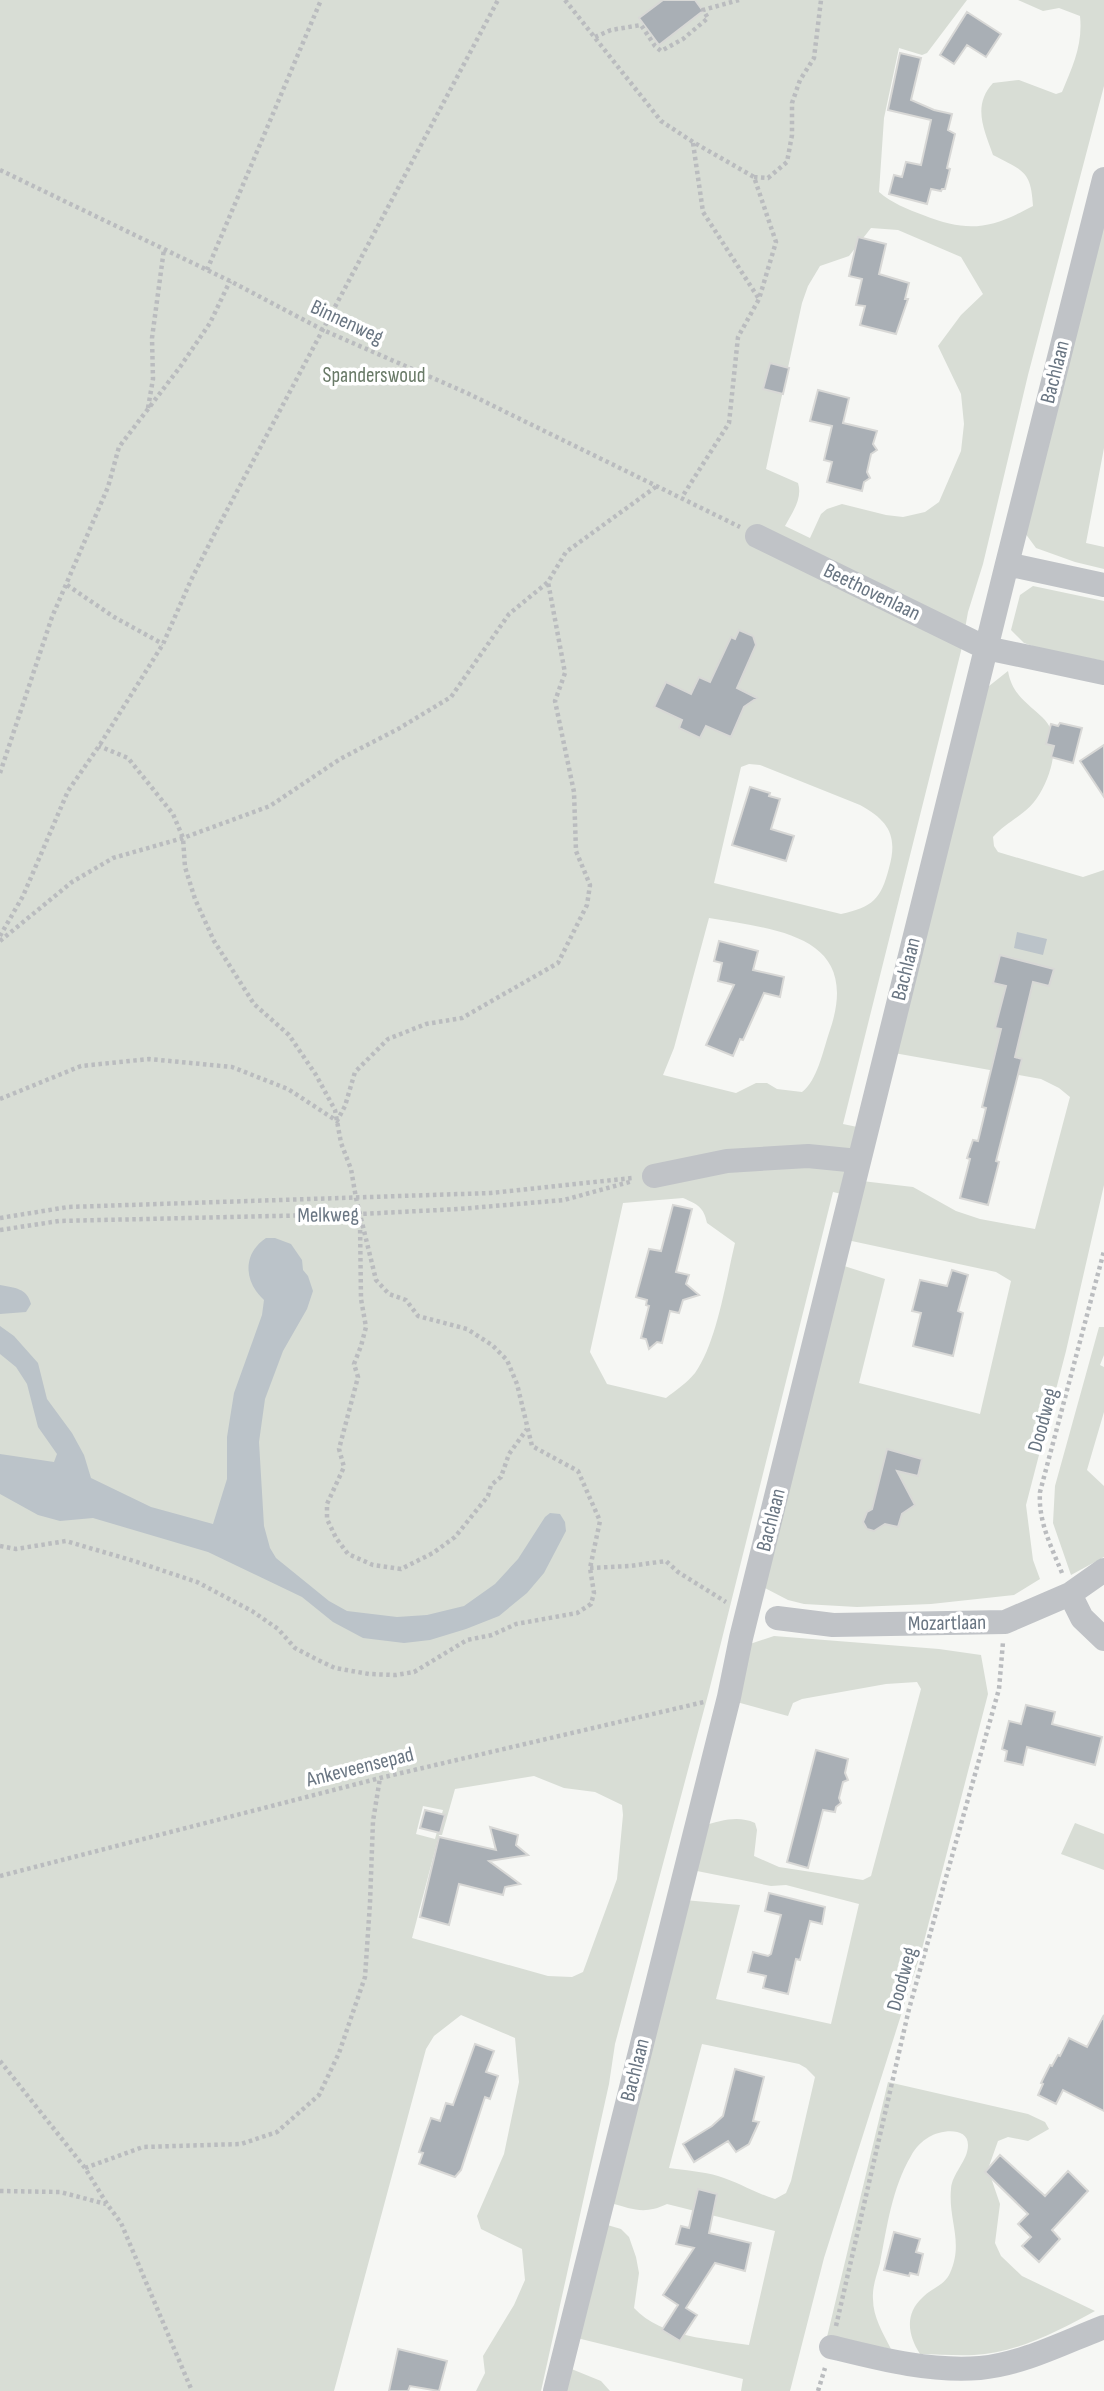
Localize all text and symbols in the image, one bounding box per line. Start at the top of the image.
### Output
street label: Binnenweg [307,294,387,350]
street label: Bachlaan [1035,338,1075,406]
park label: Spanderswoud [322,363,426,388]
street label: Beethovenlaan [820,558,924,626]
street label: Bachlaan [886,935,926,1003]
street label: Melkweg [297,1202,359,1228]
street label: Doodweg [1023,1385,1063,1455]
street label: Bachlaan [751,1486,791,1554]
street label: Mozartlaan [908,1610,986,1636]
street label: Ankeveensepad [303,1742,416,1793]
street label: Doodweg [882,1944,922,2014]
street label: Bachlaan [615,2036,655,2104]

